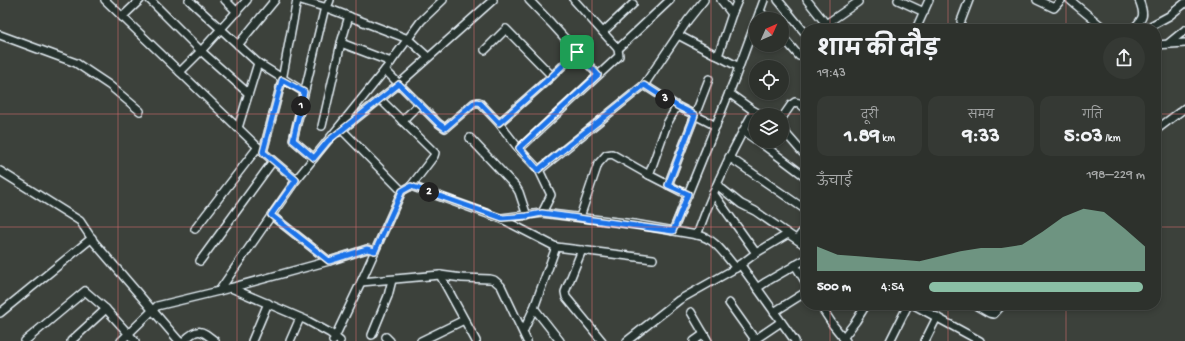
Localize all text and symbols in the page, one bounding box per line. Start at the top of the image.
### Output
north arrow [749,12,789,52]
map controls [749,12,789,148]
pin [560,35,594,69]
button: share [1103,37,1145,79]
text: शाम की दौड़ [817,38,939,64]
icon: arrive [566,41,588,63]
button: locate [749,60,789,100]
text: 19:43 [817,66,846,81]
pin: 3 [655,89,675,109]
text: 3 [662,93,668,105]
pin: 1 [291,96,311,116]
text: 1 [299,100,303,112]
button: layers [749,108,789,148]
text: दूरी [861,110,878,122]
text: समय [968,110,994,122]
text: गति [1082,110,1102,122]
text: 1.89 [844,126,880,149]
text: 9:33 [962,126,1000,149]
text: 5:03 [1064,126,1103,149]
text: km [880,133,895,145]
text: /km [1103,133,1121,145]
text: 198–229 m [1087,168,1145,183]
text: ऊँचाई [817,175,852,190]
pin: 2 [419,182,439,202]
text: 2 [426,186,432,198]
text: 500 m [817,280,851,295]
text: 4:54 [881,280,904,295]

